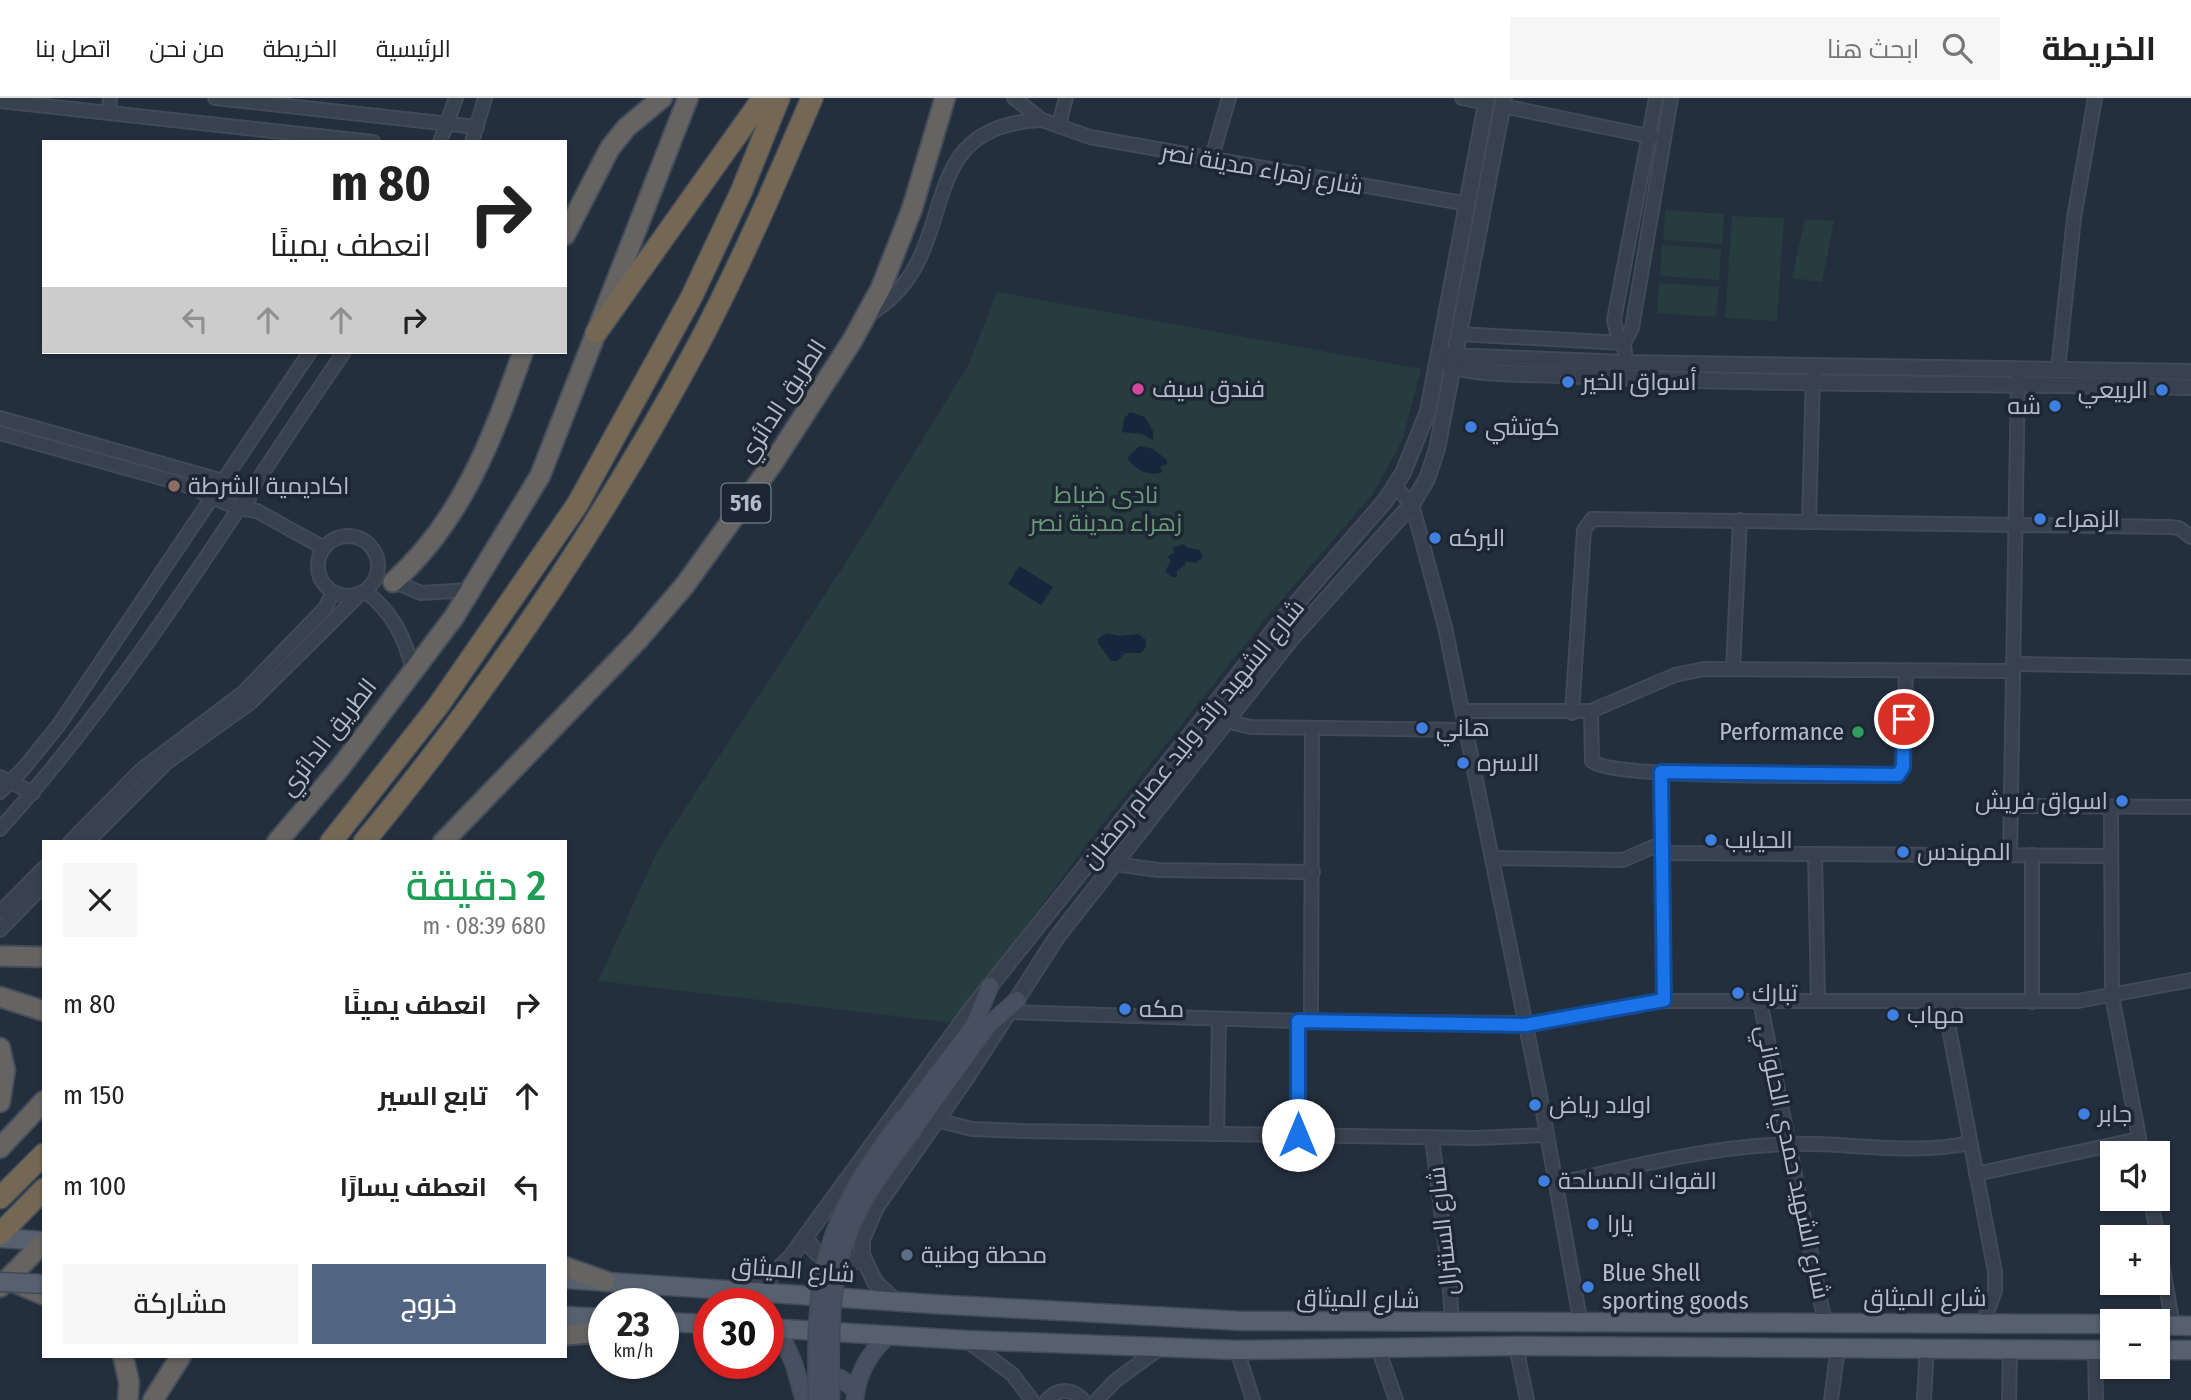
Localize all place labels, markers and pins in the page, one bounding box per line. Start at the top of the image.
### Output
place label: أسواق الخير [1580,366,1697,397]
marker: أسواق الخير [1560,374,1576,390]
place label: فندق سيف [1152,375,1265,404]
place label: الربيعي [2078,376,2148,409]
marker: فندق سيف [1130,381,1146,397]
marker: الربيعي [2154,382,2170,398]
place label: شه [2007,392,2041,420]
marker: شه [2047,398,2063,414]
place label: كوتشي [1485,413,1560,445]
marker: كوتشي [1463,419,1479,435]
place label: اكاديمية الشرطة [188,472,350,500]
marker: اكاديمية الشرطة [166,478,182,494]
place label: الزهراء [2054,505,2120,533]
marker: الزهراء [2032,511,2048,527]
place label: البركه [1449,524,1505,552]
marker: البركه [1427,530,1443,546]
pin [1874,689,1934,749]
place label: هاني [1436,714,1490,747]
place label: Performance [1719,718,1844,746]
marker: هاني [1414,720,1430,736]
marker: Performance [1850,724,1866,740]
place label: الاسره [1477,749,1540,777]
marker: الاسره [1455,755,1471,771]
place label: اسواق فريش [1975,787,2108,816]
marker: اسواق فريش [2114,793,2130,809]
place label: الحيايب [1725,826,1793,854]
marker: الحيايب [1703,832,1719,848]
place label: المهندس [1917,838,2011,866]
marker: المهندس [1895,844,1911,860]
place label: تبارك [1752,979,1798,1007]
marker: تبارك [1730,985,1746,1001]
place label: مكه [1139,995,1184,1023]
marker: مكه [1117,1001,1133,1017]
place label: مهاب [1907,1001,1964,1029]
marker: مهاب [1885,1007,1901,1023]
place label: اولاد رياض [1549,1091,1652,1119]
marker: اولاد رياض [1527,1097,1543,1113]
place label: جابر [2096,1100,2132,1128]
marker: جابر [2076,1106,2092,1122]
place label: القوات المسلحة [1558,1167,1717,1195]
marker: القوات المسلحة [1536,1173,1552,1189]
place label: يارا [1607,1210,1634,1238]
marker: يارا [1585,1216,1601,1232]
place label: محطة وطنية [921,1241,1047,1269]
marker: محطة وطنية [899,1247,915,1263]
place label: Blue Shell sporting goods [1602,1259,1749,1315]
marker: Blue Shell sporting goods [1580,1279,1596,1295]

